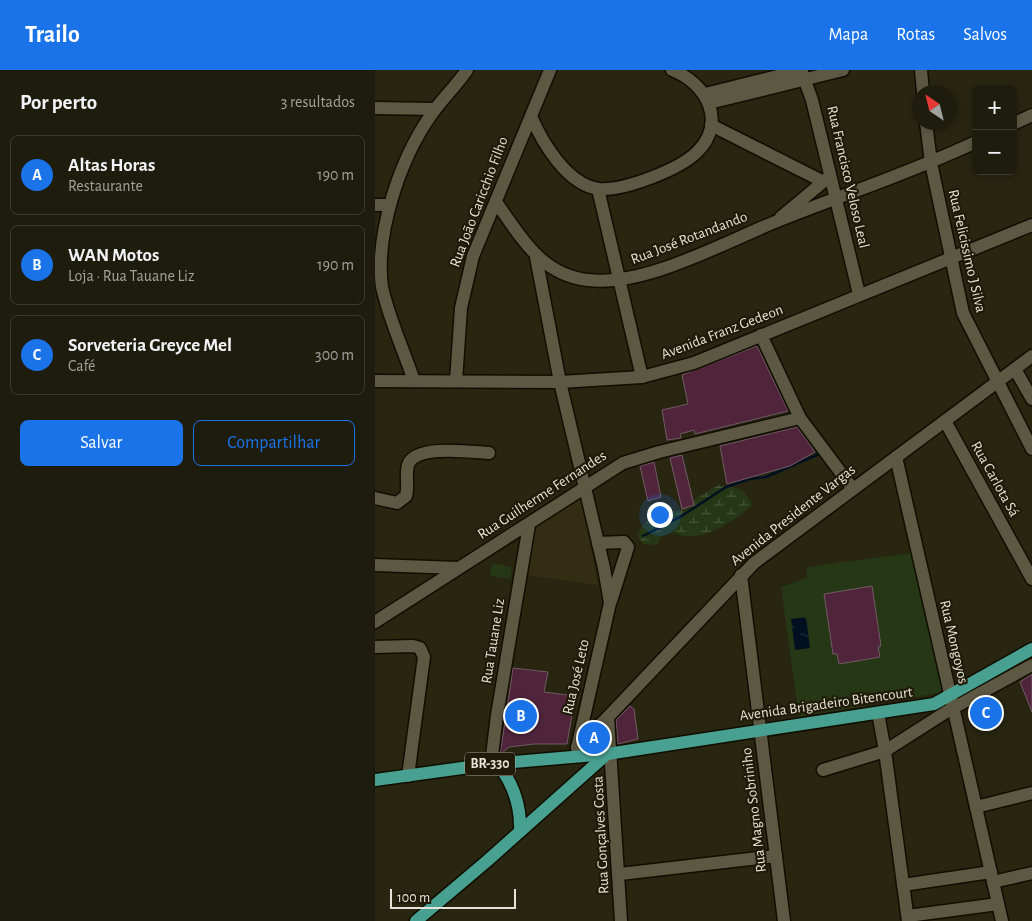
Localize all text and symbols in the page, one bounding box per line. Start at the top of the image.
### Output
text: Trailo [25,23,80,47]
text: Mapa [829,26,868,44]
text: Rotas [896,26,935,44]
text: Salvos [963,26,1007,44]
north arrow [912,85,957,130]
map controls [972,85,1017,175]
button: + [972,85,1017,130]
text: Por perto [20,92,97,113]
text: 3 resultados [281,94,355,110]
street label: Rua Francisco Veloso Leal [824,104,872,250]
button: − [972,130,1017,175]
street label: Rua João Caricchio Filho [447,135,511,269]
text: Altas Horas [68,156,155,175]
text: A [32,167,42,183]
text: 190 m [317,167,354,183]
text: Restaurante [68,178,143,194]
street label: Rua Felicissimo J Silva [946,188,988,314]
street label: Rua José Rotandando [629,209,749,267]
text: WAN Motos [68,246,159,265]
text: B [32,257,42,273]
text: 190 m [317,257,354,273]
text: Loja · Rua Tauane Liz [68,268,195,284]
street label: Avenida Franz Gedeon [659,302,785,362]
text: Sorveteria Greyce Mel [68,336,232,355]
text: C [33,347,41,363]
text: 300 m [315,347,354,363]
text: Café [68,358,96,374]
button: Salvar [20,420,183,466]
button: Compartilhar [193,420,355,466]
street label: Rua Carlota Sá [968,439,1022,519]
street label: Rua Guilherme Fernandes [475,448,609,542]
street label: Avenida Presidente Vargas [728,462,858,568]
your location [647,502,673,528]
street label: Rua Tauane Liz [479,597,507,685]
street label: Rua Mongoyos [937,599,971,685]
street label: Rua José Leto [560,638,592,716]
street label: Avenida Brigadeiro Bitencourt [739,684,914,724]
pin: C [970,694,1002,732]
pin: B [505,697,537,735]
pin: A [578,719,610,757]
street label: Rua Magno Sobriniho [739,747,769,873]
road number: BR-330 [465,752,515,776]
street label: Rua Gonçalves Costa [590,776,612,894]
scale bar [390,886,516,909]
text: 100 m [397,891,430,905]

